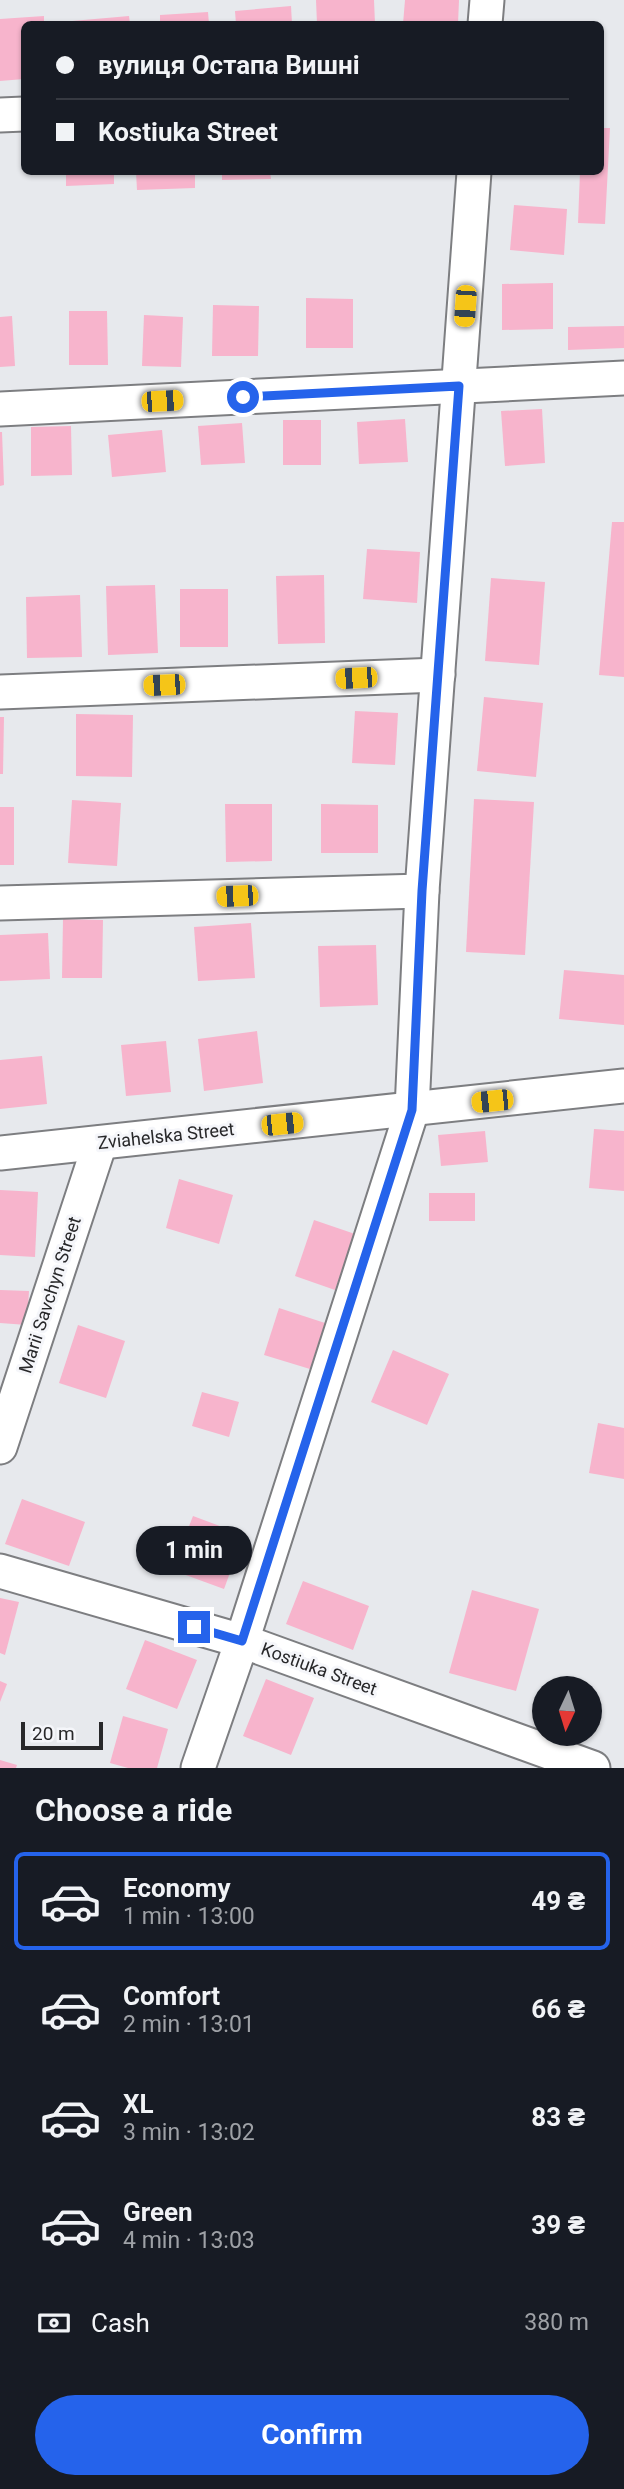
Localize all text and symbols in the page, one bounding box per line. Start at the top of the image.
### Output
text: вулиця Остапа Вишні [98,50,360,80]
text: Kostiuka Street [98,117,278,147]
car [454,284,477,328]
route start [227,381,259,413]
car [141,389,184,413]
car [335,666,378,690]
car [143,674,186,696]
car [216,885,259,907]
car [471,1088,514,1114]
car [261,1111,304,1137]
street label: Zviahelska Street [97,1118,235,1153]
street label: Marii Savchyn Street [14,1214,85,1376]
callout: 1 min [136,1526,252,1574]
text: 1 min [165,1537,223,1564]
route end [178,1611,210,1643]
street label: Kostiuka Street [258,1638,380,1699]
north arrow [532,1676,602,1746]
map controls [532,1676,602,1746]
scale bar [21,1719,103,1751]
text: 20 m [32,1722,75,1745]
text: Choose a ride [35,1791,232,1829]
icon: car [39,1870,102,1933]
text: Economy [123,1873,230,1903]
text: 49 ₴ [531,1886,585,1916]
text: 1 min · 13:00 [123,1903,255,1930]
icon: car [39,1978,102,2041]
text: Comfort [123,1981,220,2011]
text: 66 ₴ [531,1994,585,2024]
text: 2 min · 13:01 [123,2011,255,2038]
icon: car [39,2086,102,2149]
text: XL [123,2089,154,2119]
text: 83 ₴ [531,2102,585,2132]
text: 3 min · 13:02 [123,2119,255,2146]
icon: car [39,2194,102,2257]
text: Green [123,2197,193,2227]
text: 39 ₴ [531,2210,585,2240]
text: 4 min · 13:03 [123,2227,255,2254]
icon: cash [35,2304,73,2342]
text: Cash [91,2308,150,2338]
text: 380 m [524,2309,589,2336]
button: Confirm [35,2395,589,2475]

